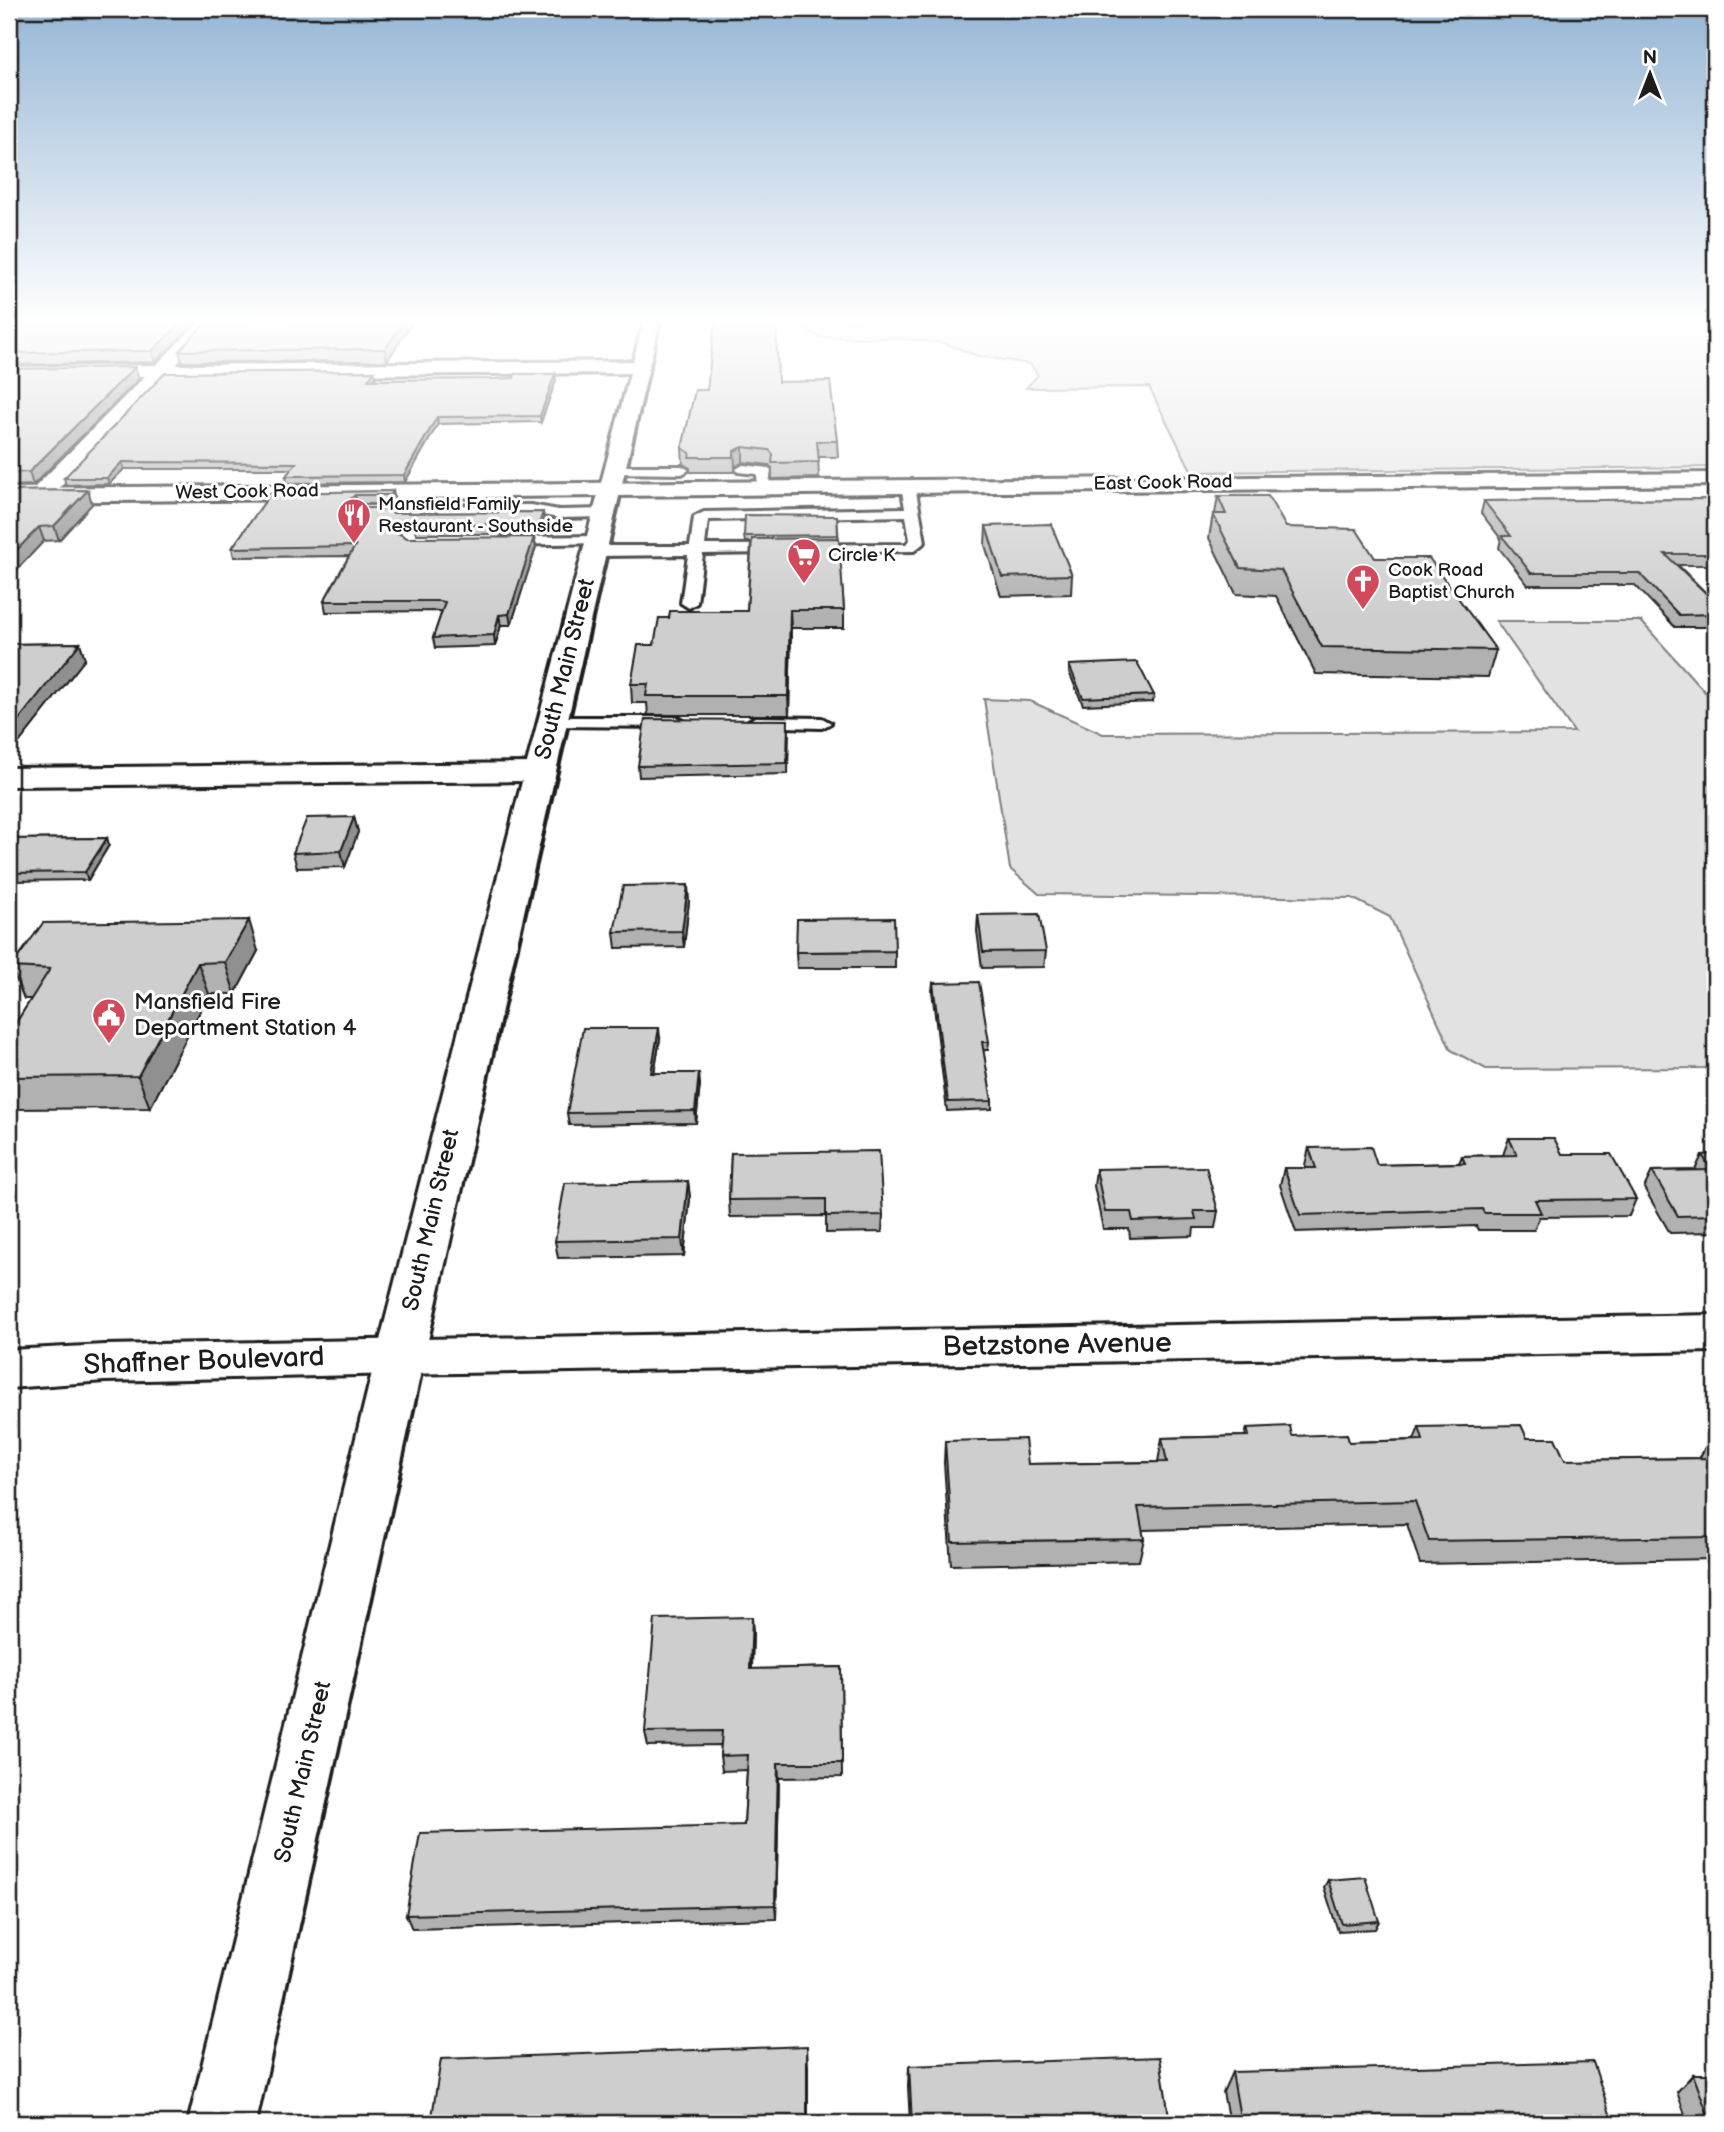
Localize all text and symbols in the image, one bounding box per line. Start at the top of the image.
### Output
north arrow [1616,38,1686,108]
text: N [1643,47,1657,70]
street label: East Cook Road [1093,470,1233,496]
street label: West Cook Road [175,479,319,505]
place label: Mansfield Family Restaurant - Southside [378,493,573,538]
restaurant icon: Mansfield Family Restaurant - Southside [335,496,373,545]
supermarket icon: Circle K [785,536,823,585]
place label: Circle K [828,544,896,567]
place label: Cook Road Baptist Church [1388,559,1515,604]
church icon: Cook Road Baptist Church [1344,562,1382,611]
street label: South Main Street [529,576,601,762]
place label: Mansfield Fire Department Station 4 [134,988,357,1042]
public building icon: Mansfield Fire Department Station 4 [90,996,128,1045]
street label: South Main Street [396,1126,466,1314]
street label: Betzstone Avenue [942,1327,1172,1363]
street label: Shaffner Boulevard [83,1340,325,1382]
street label: South Main Street [268,1678,338,1866]

